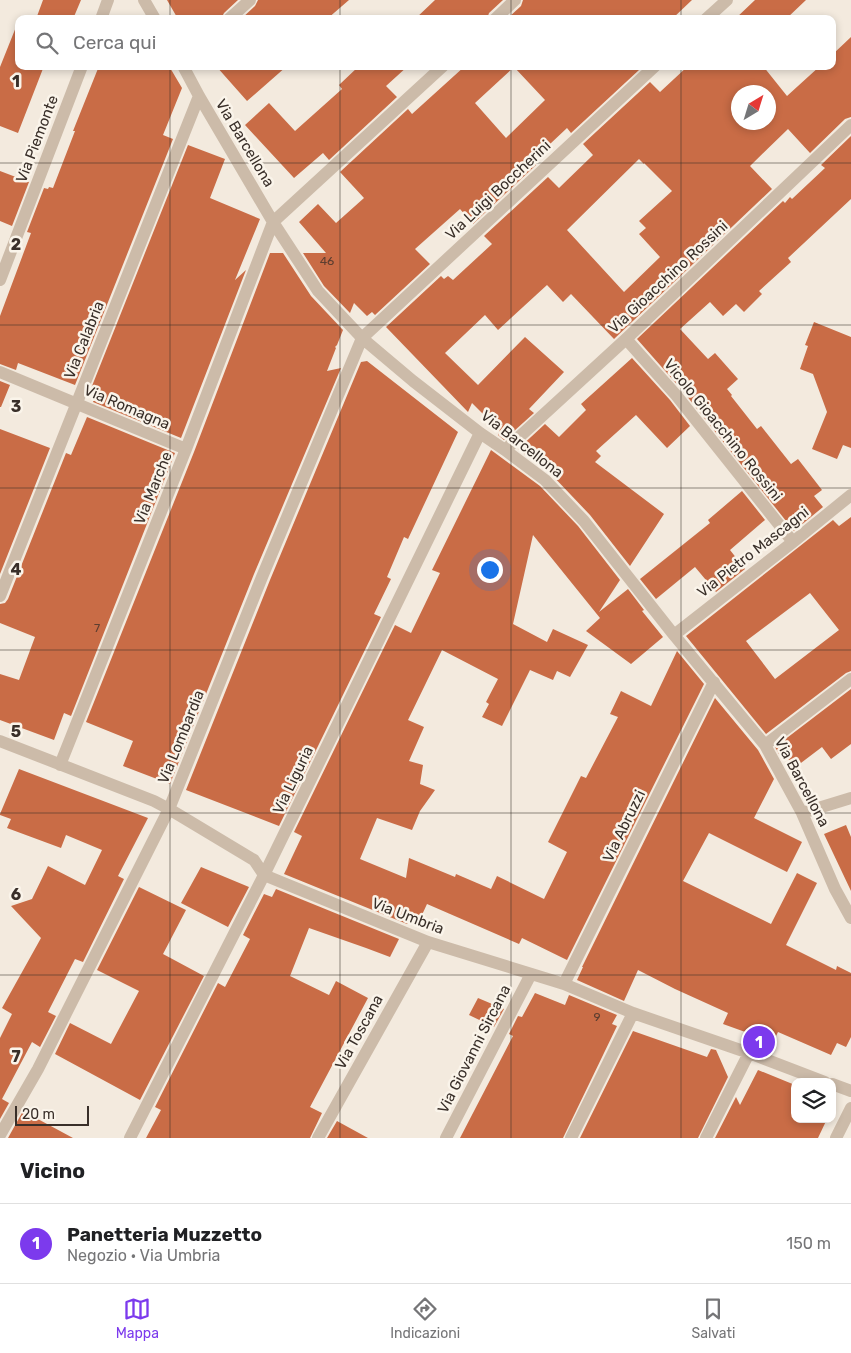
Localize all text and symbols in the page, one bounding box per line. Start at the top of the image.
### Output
search box [15,15,836,70]
icon: search [33,29,61,57]
text: Cerca qui [73,31,156,54]
text: 1 [12,72,20,91]
north arrow [731,85,776,130]
street label: Via Piemonte [12,93,62,185]
street label: Via Barcellona [212,96,278,190]
street label: Via Luigi Boccherini [442,137,554,243]
street label: Via Gioacchino Rossini [605,217,731,337]
text: 2 [11,235,21,254]
house number: 46 [320,254,334,268]
street label: Via Calabria [60,299,108,381]
street label: Vicolo Gioacchino Rossini [660,355,786,505]
street label: Via Romagna [81,381,173,433]
text: 3 [11,397,21,416]
street label: Via Barcellona [477,406,567,482]
street label: Via Marche [130,449,176,527]
street label: Via Pietro Mascagni [694,503,812,601]
your location [477,557,503,583]
text: 4 [11,560,22,579]
house number: 7 [94,621,100,635]
street label: Via Lombardia [154,688,208,786]
text: 5 [11,722,21,741]
street label: Via Barcellona [771,734,833,830]
street label: Via Liguria [269,743,317,817]
street label: Via Abruzzi [599,787,649,865]
text: 6 [11,885,21,904]
street label: Via Umbria [369,894,447,938]
street label: Via Giovanni Sircana [434,982,514,1116]
street label: Via Toscana [331,992,387,1072]
house number: 9 [593,1010,601,1024]
pin: 1 [743,1023,775,1061]
text: 7 [11,1047,21,1066]
map controls [791,1078,836,1123]
button: layers [791,1078,836,1123]
scale bar [15,1103,89,1126]
text: 20 m [22,1106,55,1123]
text: Vicino [20,1158,85,1183]
text: Panetteria Muzzetto [67,1223,262,1246]
text: 1 [32,1234,40,1253]
text: 150 m [786,1234,831,1253]
text: Negozio · Via Umbria [67,1246,220,1265]
tab: Mappa [116,1295,159,1342]
tab: Indicazioni [390,1295,460,1342]
tab: Salvati [691,1295,735,1342]

